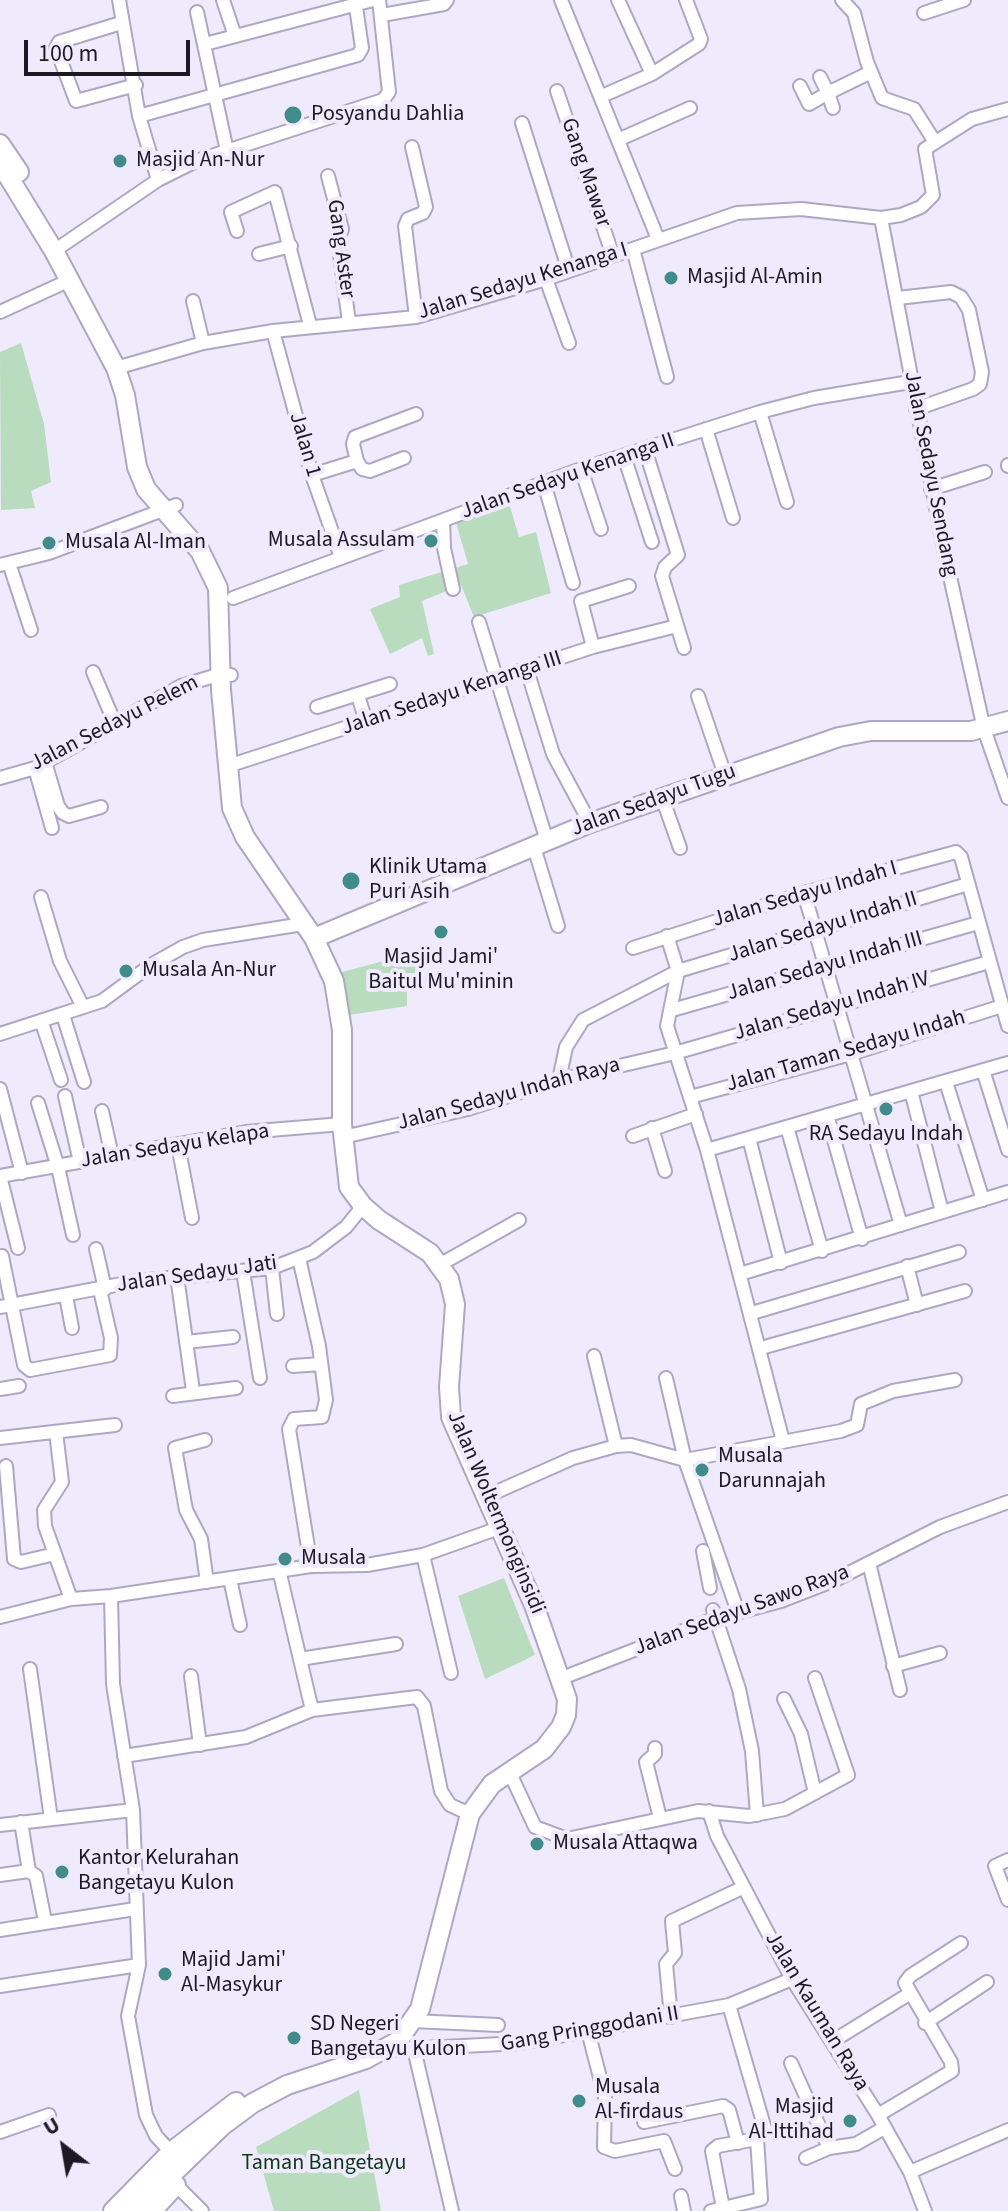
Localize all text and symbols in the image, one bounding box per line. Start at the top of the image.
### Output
scale bar [28,24,194,74]
text: 100 m [38,36,98,71]
place label: Posyandu Dahlia [311,102,464,128]
marker: Posyandu Dahlia [282,104,304,126]
street label: Gang Mawar [554,115,616,231]
place label: Masjid An-Nur [136,148,264,174]
marker: Masjid An-Nur [111,152,129,170]
street label: Gang Aster [320,198,360,300]
street label: Jalan Sedayu Kenanga I [415,238,631,326]
place label: Masjid Al-Amin [687,265,823,291]
marker: Masjid Al-Amin [662,269,680,287]
street label: Jalan Sedayu Sendang [897,369,963,579]
street label: Jalan 1 [282,410,326,480]
street label: Jalan Sedayu Kenanga II [458,428,678,526]
place label: Musala Assulam [268,528,415,554]
place label: Musala Al-Iman [65,530,206,556]
marker: Musala Assulam [422,532,440,550]
marker: Musala Al-Iman [40,534,58,552]
street label: Jalan Sedayu Kenanga III [339,646,565,742]
street label: Jalan Sedayu Pelem [27,670,203,778]
street label: Jalan Sedayu Tugu [568,759,740,843]
place label: Klinik Utama Puri Asih [369,855,487,906]
street label: Jalan Sedayu Indah I [710,856,900,934]
marker: Klinik Utama Puri Asih [340,870,362,892]
street label: Jalan Sedayu Indah II [725,887,921,969]
marker: Masjid Jami' Baitul Mu'minin [432,923,450,941]
street label: Jalan Sedayu Indah III [724,926,926,1008]
place label: Masjid Jami' Baitul Mu'minin [368,945,514,996]
place label: Musala An-Nur [142,958,276,984]
marker: Musala An-Nur [117,962,135,980]
street label: Jalan Sedayu Indah IV [731,966,933,1048]
street label: Jalan Taman Sedayu Indah [723,1005,969,1099]
street label: Jalan Sedayu Indah Raya [395,1053,623,1137]
marker: RA Sedayu Indah [877,1100,895,1118]
street label: Jalan Sedayu Kelapa [79,1119,271,1175]
place label: RA Sedayu Indah [809,1122,963,1148]
street label: Jalan Sedayu Jati [115,1251,279,1299]
street label: Jalan Woltermonginsidi [440,1407,550,1619]
place label: Musala Darunnajah [718,1444,826,1496]
marker: Musala Darunnajah [693,1461,711,1479]
place label: Musala [301,1546,366,1572]
marker: Musala [276,1550,294,1568]
street label: Jalan Sedayu Sawo Raya [631,1560,853,1662]
place label: Musala Attaqwa [553,1831,698,1857]
marker: Musala Attaqwa [528,1835,546,1853]
place label: Kantor Kelurahan Bangetayu Kulon [78,1846,239,1898]
marker: Kantor Kelurahan Bangetayu Kulon [53,1863,71,1881]
street label: Jalan Kauman Raya [758,1928,874,2096]
place label: Majid Jami' Al-Masykur [181,1948,286,2000]
marker: Majid Jami' Al-Masykur [156,1965,174,1983]
street label: Gang Pringgodani II [499,2001,681,2059]
place label: SD Negeri Bangetayu Kulon [310,2012,466,2064]
marker: SD Negeri Bangetayu Kulon [285,2029,303,2047]
place label: Musala Al-firdaus [595,2075,683,2126]
marker: Musala Al-firdaus [570,2092,588,2110]
place label: Masjid Al-Ittihad [749,2095,834,2146]
north arrow [24,2107,104,2187]
text: U [37,2109,66,2144]
marker: Masjid Al-Ittihad [841,2112,859,2130]
park label: Taman Bangetayu [242,2151,406,2177]

